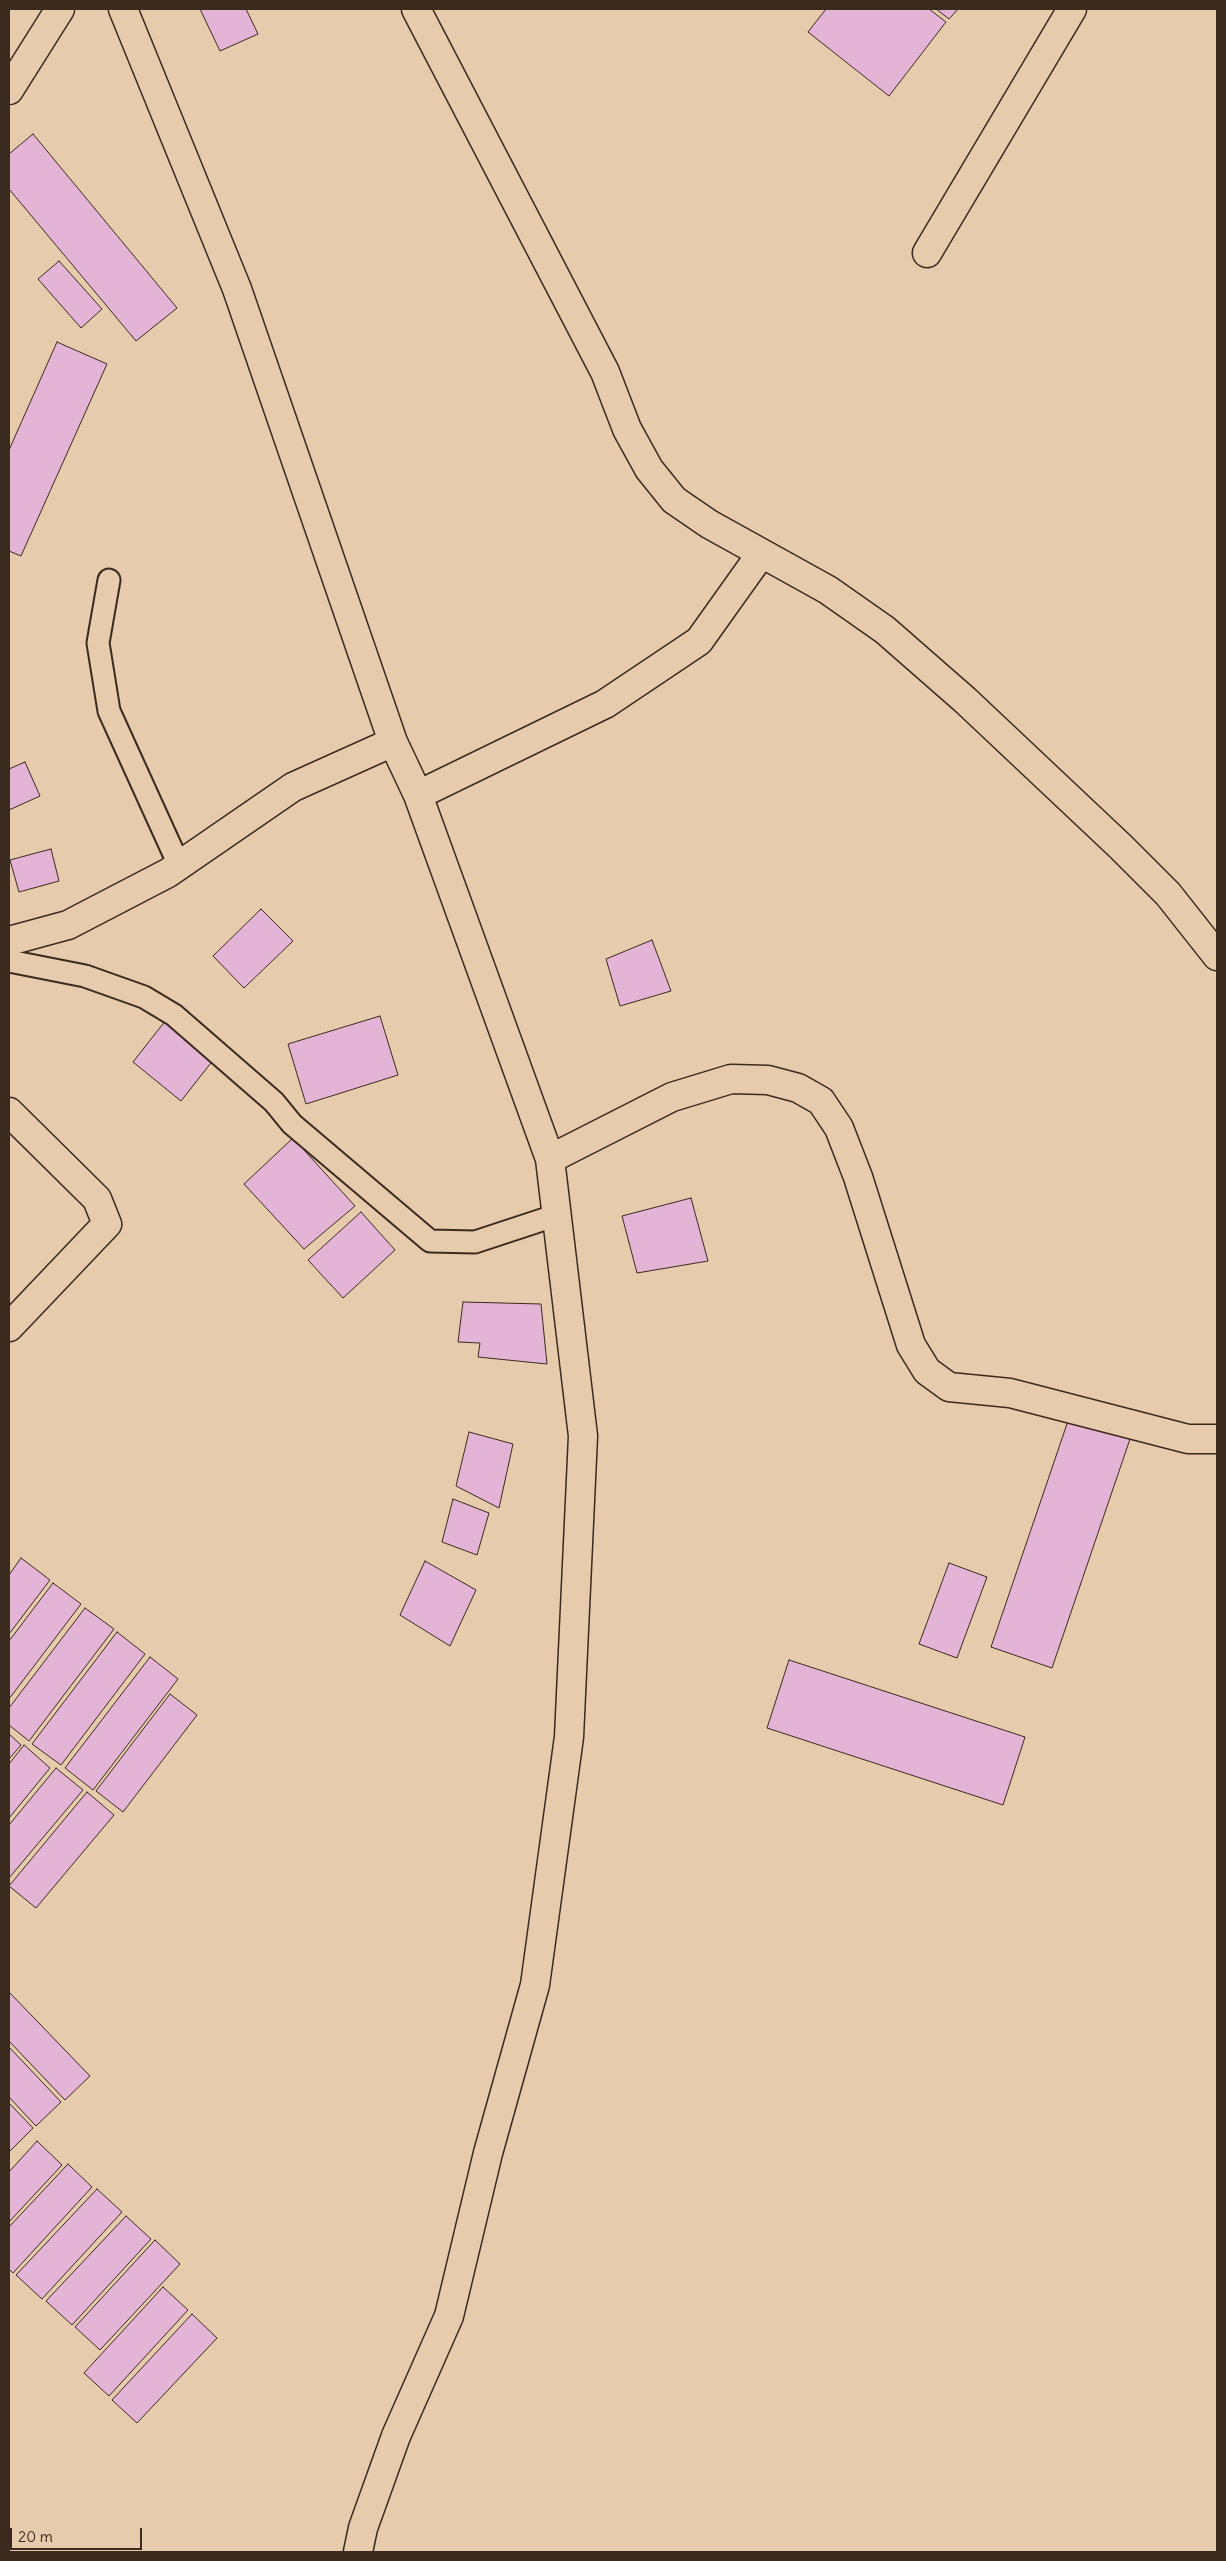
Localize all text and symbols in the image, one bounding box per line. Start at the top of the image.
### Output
scale bar [12,2518,145,2550]
text: 20 m [18,2527,53,2546]

